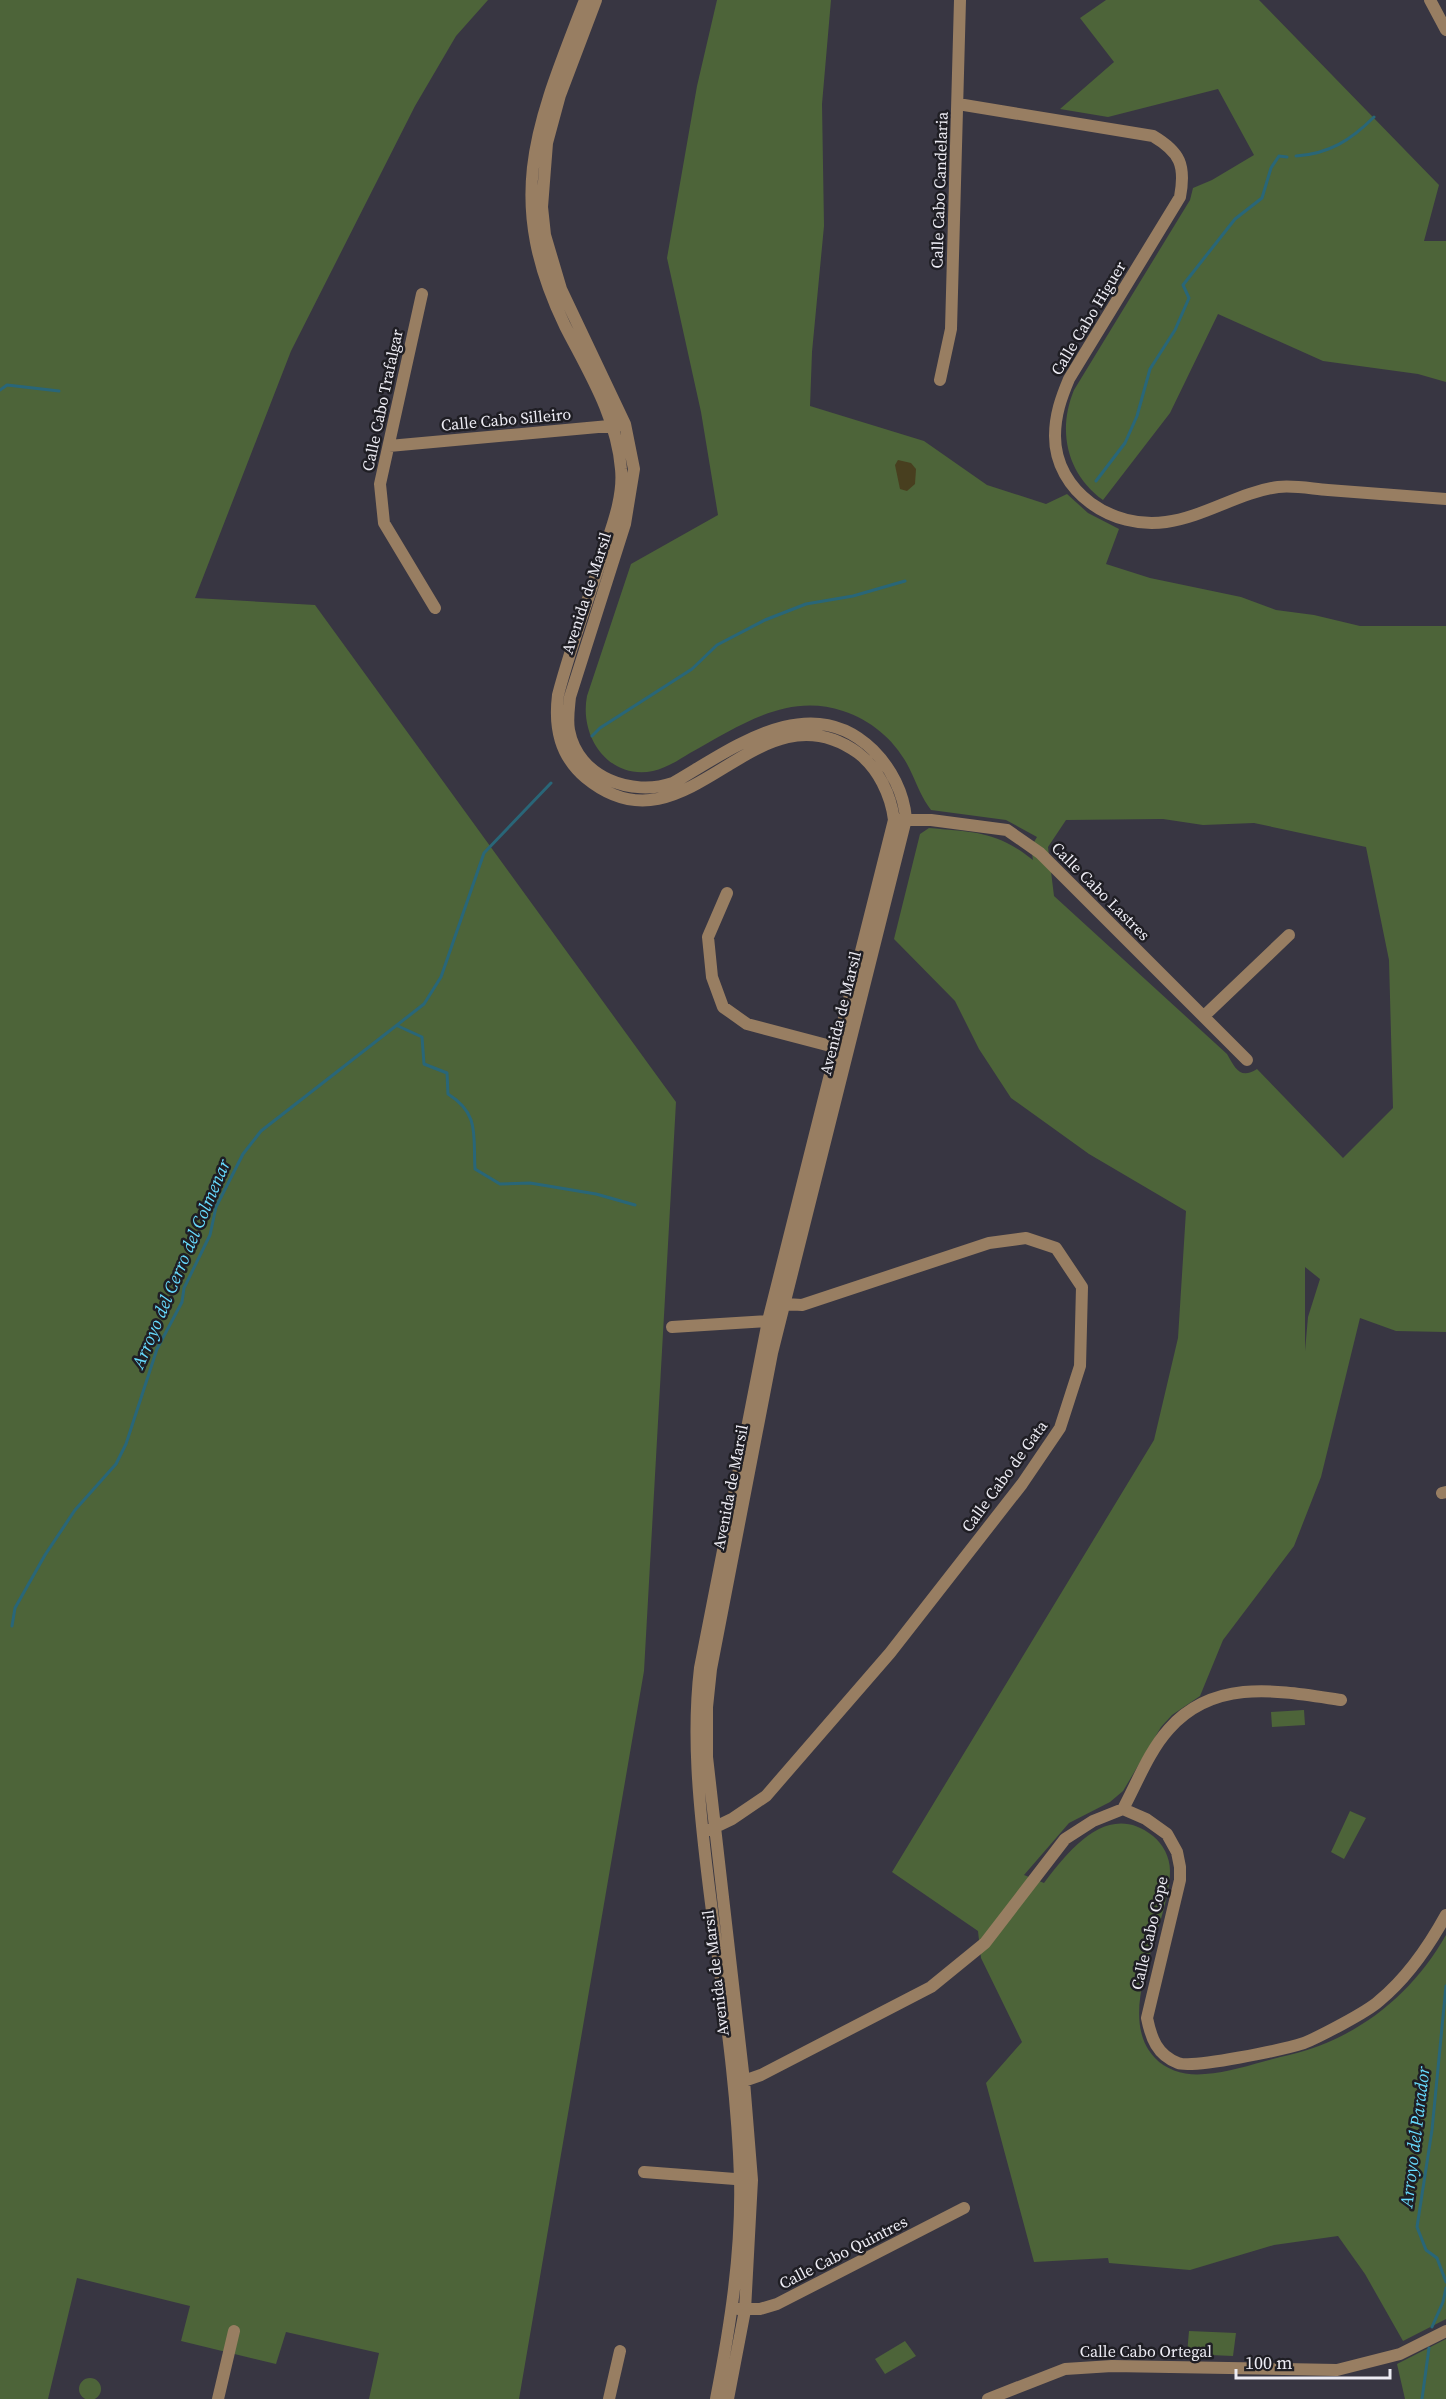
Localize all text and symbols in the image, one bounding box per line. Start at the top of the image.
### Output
street label: Calle Cabo Candelaria [925,110,953,269]
street label: Calle Cabo Higuer [1045,257,1131,379]
street label: Calle Cabo Trafalgar [356,327,408,473]
street label: Calle Cabo Silleiro [440,402,572,436]
street label: Avenida de Marsil [556,529,616,657]
street label: Calle Cabo Lastres [1047,837,1155,945]
street label: Avenida de Marsil [814,948,866,1077]
water label: Arroyo del Cerro del Colmenar [125,1154,236,1373]
street label: Calle Cabo de Gata [956,1415,1052,1536]
street label: Avenida de Marsil [707,1422,753,1551]
street label: Calle Cabo Cope [1125,1874,1173,1992]
street label: Avenida de Marsil [696,1908,734,2037]
water label: Arroyo del Parador [1393,2064,1436,2210]
street label: Calle Cabo Quintres [775,2210,911,2294]
street label: Calle Cabo Ortegal [1080,2340,1212,2362]
scale bar [1236,2342,1390,2380]
text: 100 m [1245,2350,1292,2375]

